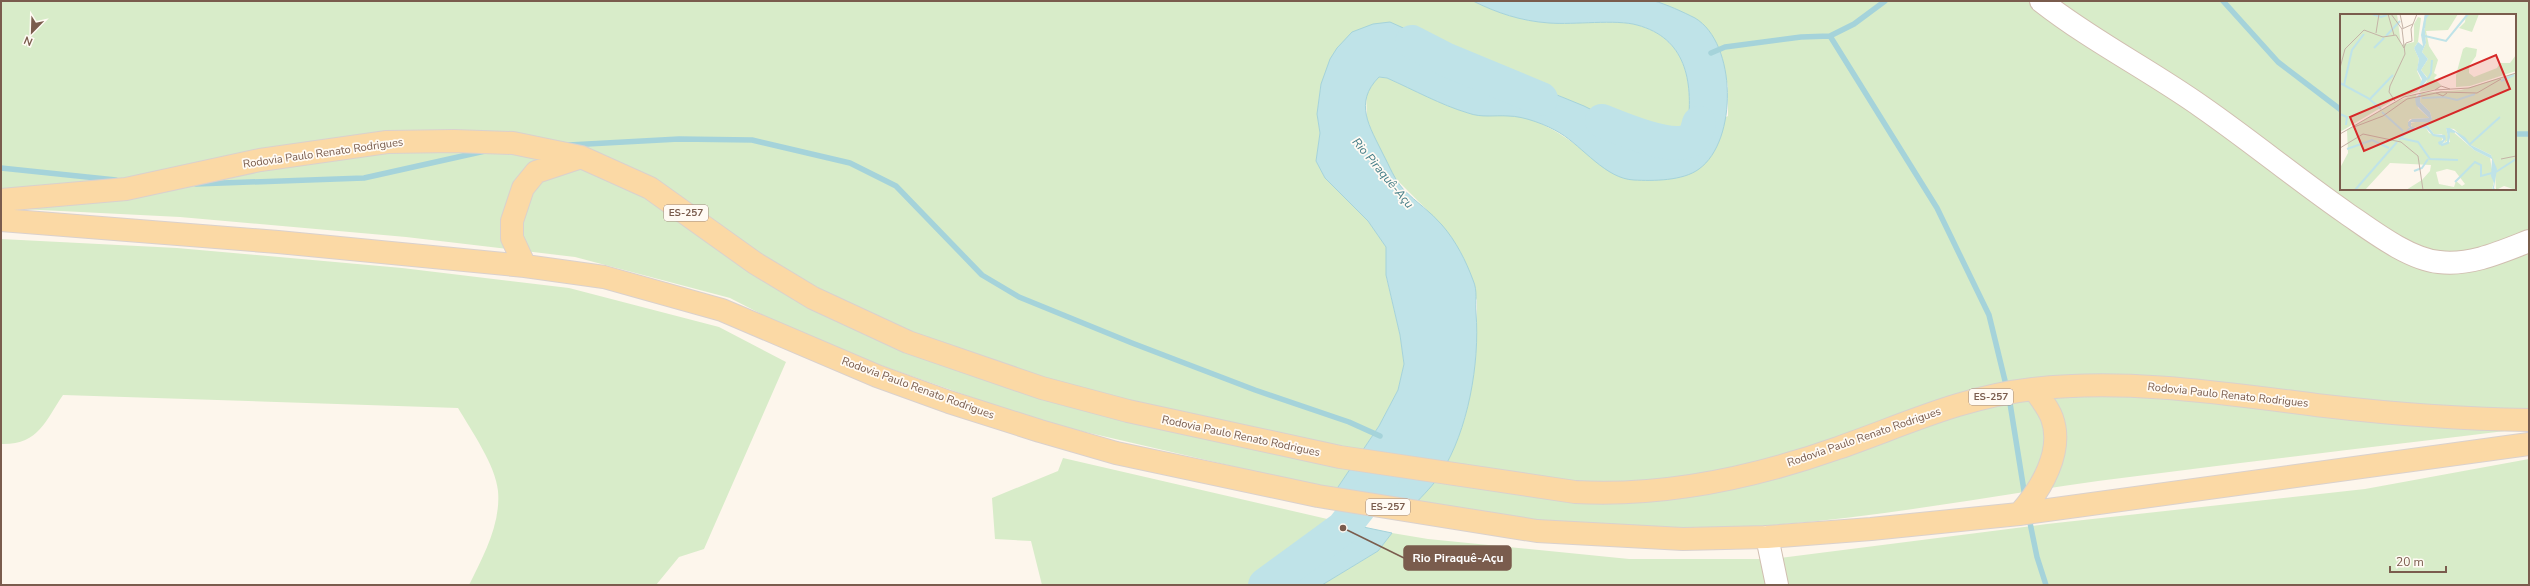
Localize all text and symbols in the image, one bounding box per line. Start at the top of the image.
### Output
north arrow [12,12,52,52]
inset map [2340,14,2516,190]
text: N [22,32,35,49]
street label: Rodovia Paulo Renato Rodrigues [242,134,404,172]
water label: Rio Piraquê-Açu [1349,134,1417,212]
road number: ES-257 [664,205,708,221]
street label: Rodovia Paulo Renato Rodrigues [840,353,996,423]
street label: Rodovia Paulo Renato Rodrigues [2147,379,2309,411]
road number: ES-257 [1969,389,2013,405]
street label: Rodovia Paulo Renato Rodrigues [1785,404,1943,470]
street label: Rodovia Paulo Renato Rodrigues [1160,412,1322,460]
road number: ES-257 [1366,499,1410,515]
callout: Rio Piraquê-Açu [1404,546,1511,570]
scale bar [2390,548,2446,574]
text: Rio Piraquê-Açu [1413,550,1503,566]
text: 20 m [2396,554,2424,570]

